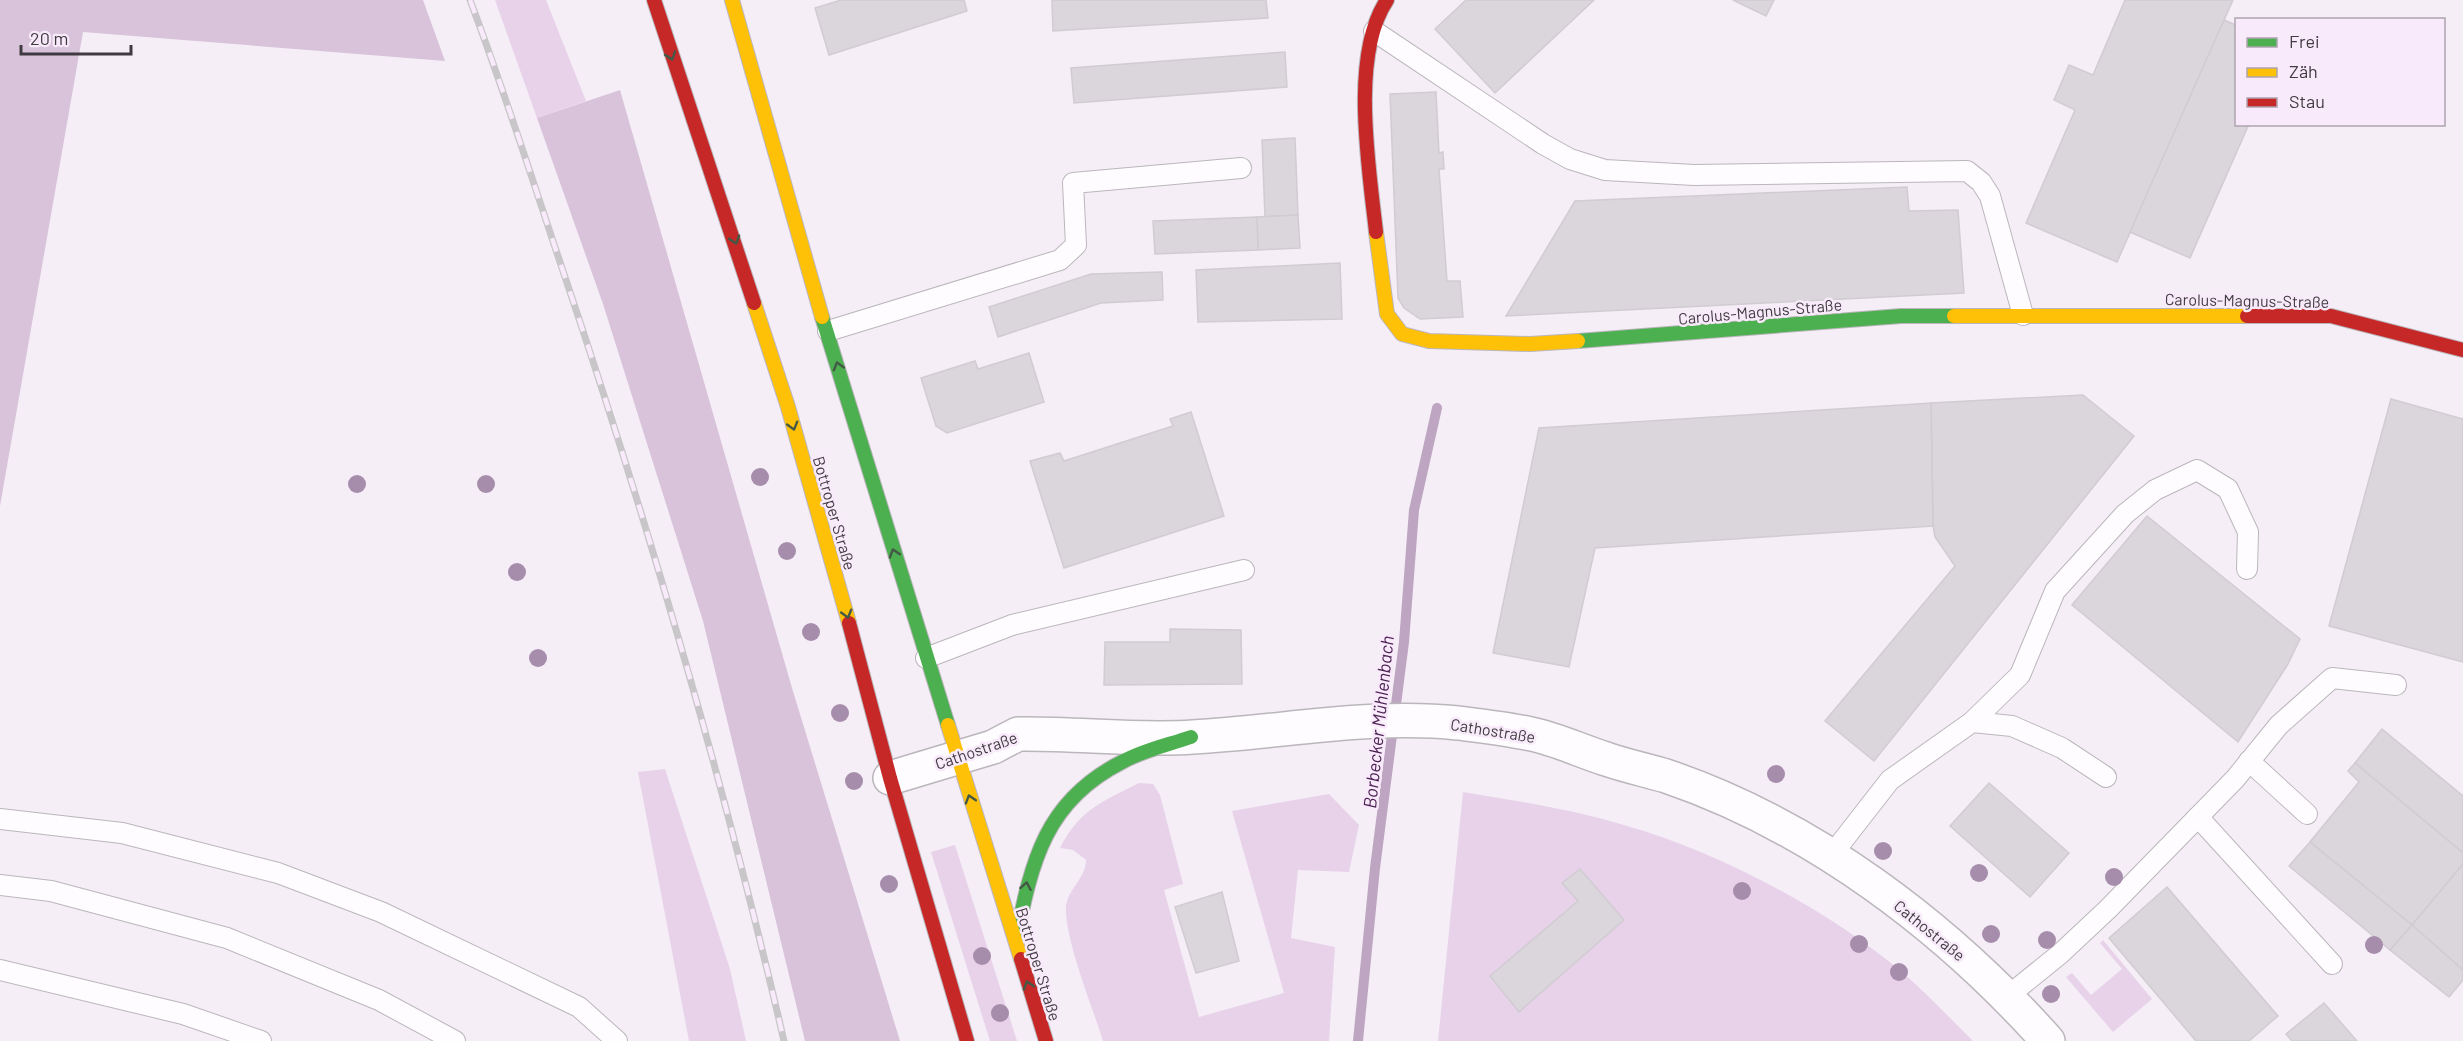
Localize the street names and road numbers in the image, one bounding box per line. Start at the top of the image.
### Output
street label: Carolus-Magnus-Straße [2165,289,2329,311]
street label: Carolus-Magnus-Straße [1677,294,1843,328]
street label: Bottroper Straße [810,454,860,572]
street label: Cathostraße [1449,714,1537,746]
street label: Cathostraße [932,727,1020,773]
street label: Cathostraße [1891,896,1969,964]
street label: Bottroper Straße [1013,905,1065,1023]

